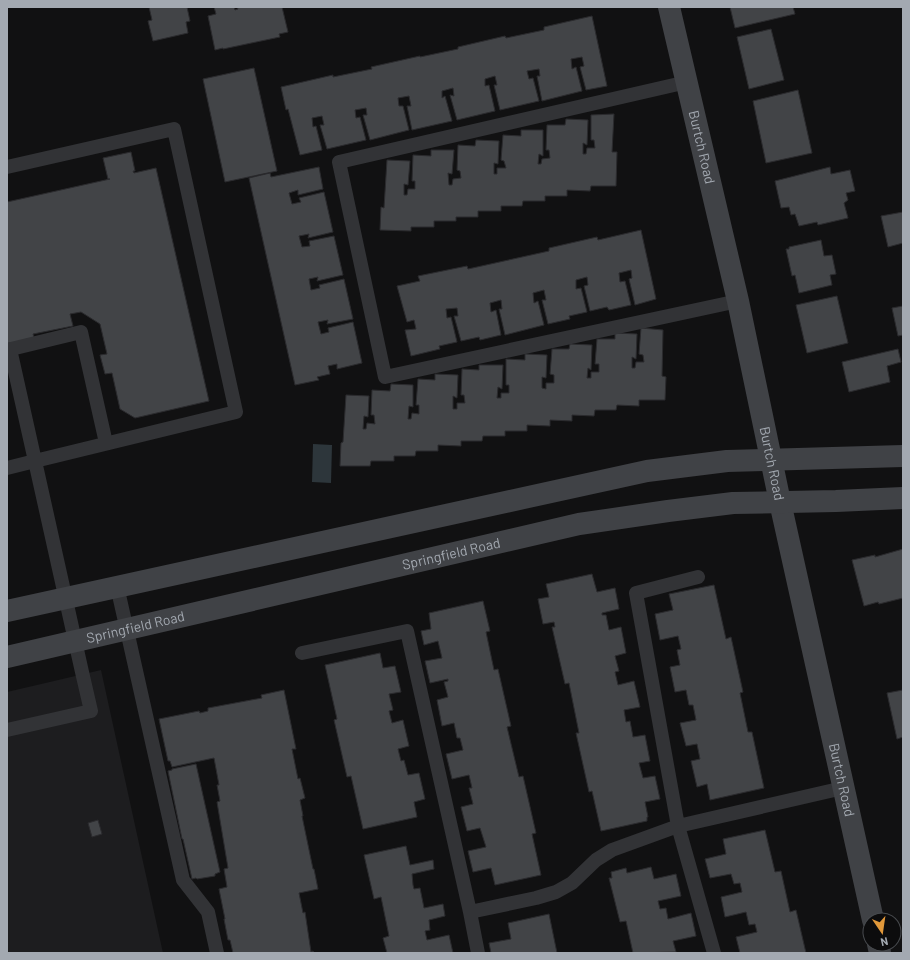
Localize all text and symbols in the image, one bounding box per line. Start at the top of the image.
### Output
street label: Burtch Road [686,109,719,185]
street label: Burtch Road [756,425,788,502]
street label: Springfield Road [400,534,502,573]
street label: Springfield Road [85,607,186,646]
street label: Burtch Road [826,741,859,818]
north arrow [862,912,902,952]
text: N [879,935,889,949]

